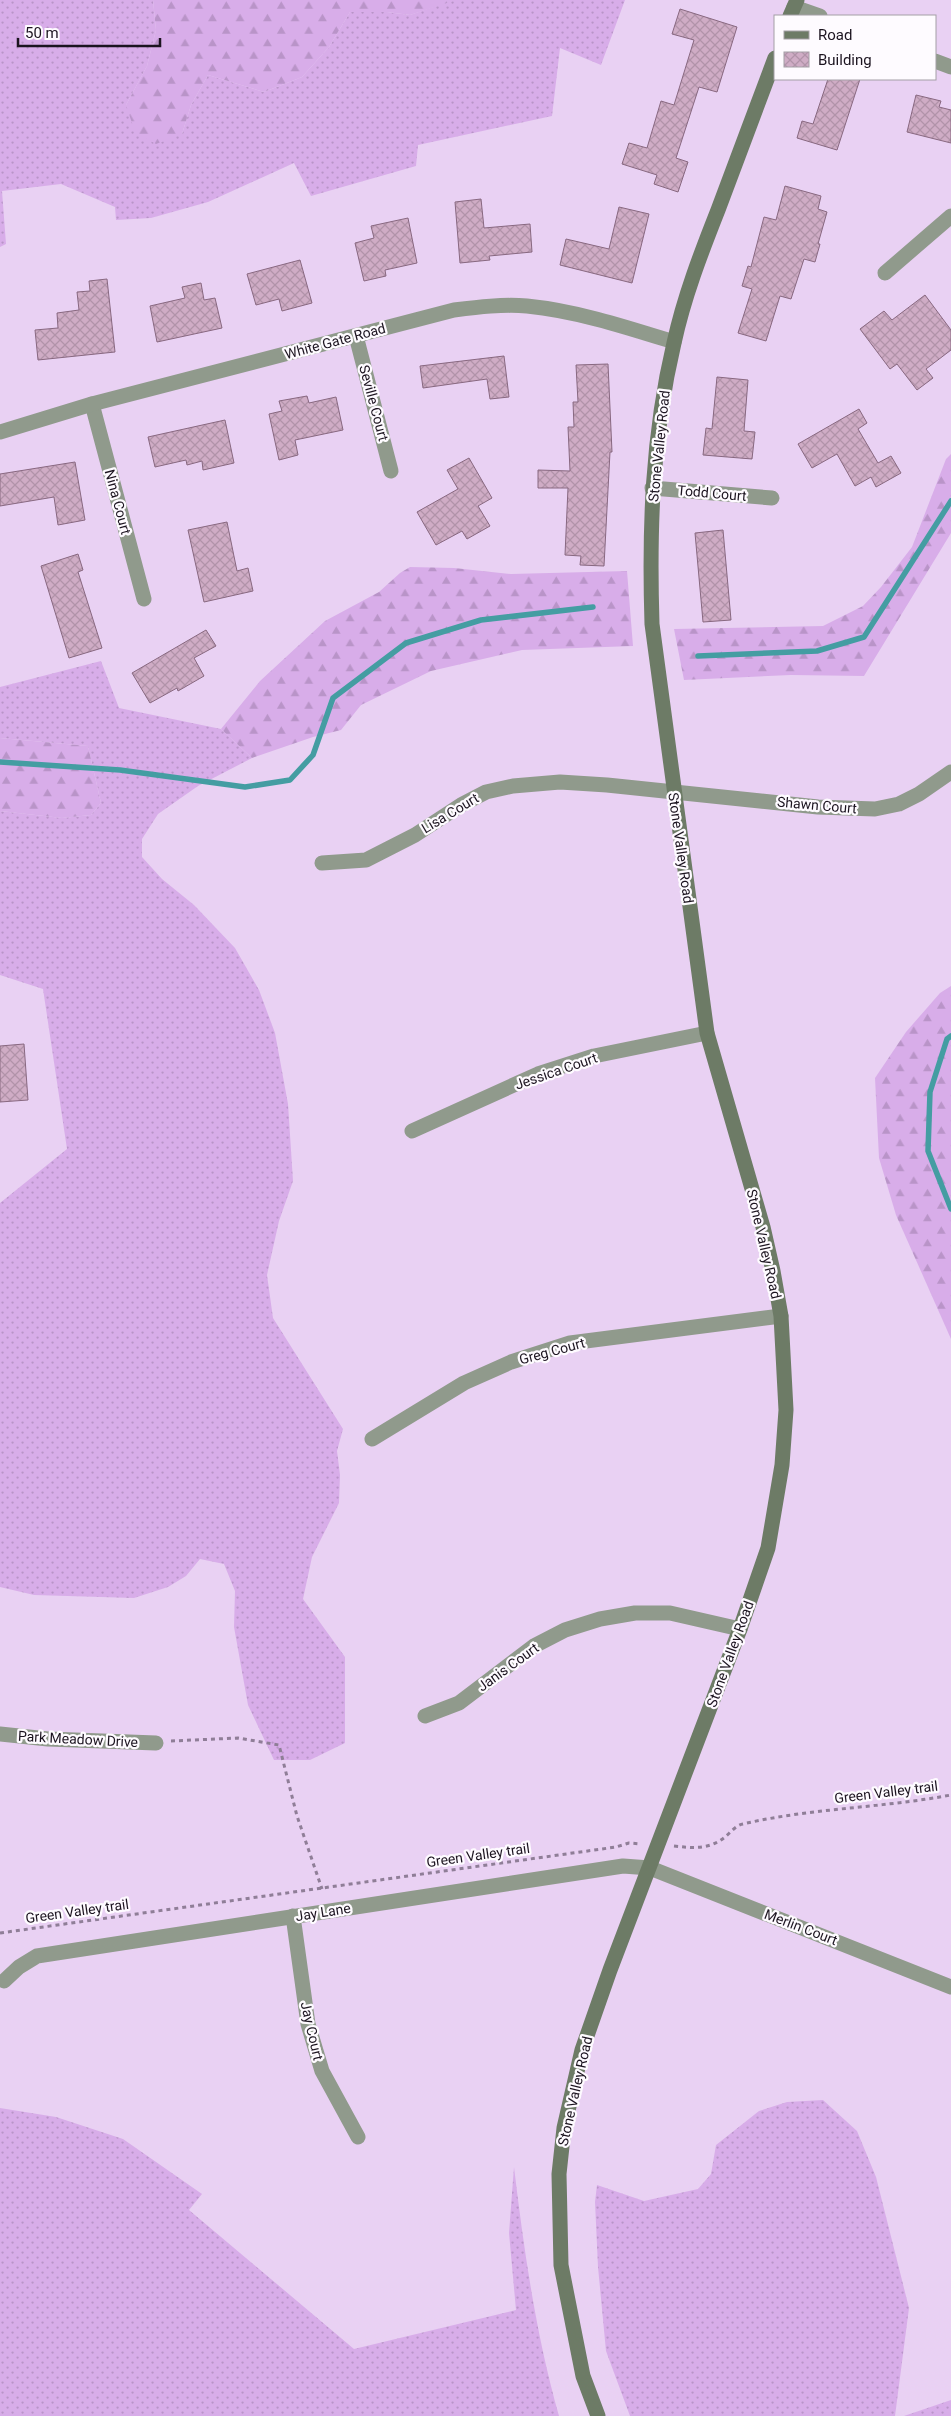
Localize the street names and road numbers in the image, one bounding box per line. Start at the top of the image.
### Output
street label: White Gate Road [283,320,387,362]
street label: Seville Court [356,363,392,443]
street label: Stone Valley Road [645,389,673,503]
street label: Nina Court [102,468,134,537]
street label: Todd Court [677,482,748,504]
street label: Lisa Court [419,790,482,836]
street label: Stone Valley Road [665,791,697,905]
street label: Shawn Court [777,794,858,816]
street label: Jessica Court [513,1049,600,1093]
street label: Stone Valley Road [744,1188,784,1300]
street label: Greg Court [517,1334,587,1367]
street label: Stone Valley Road [703,1599,757,1709]
street label: Janis Court [474,1639,542,1695]
street label: Park Meadow Drive [18,1728,138,1750]
street label: Green Valley trail [833,1778,939,1806]
street label: Green Valley trail [425,1840,531,1870]
street label: Green Valley trail [24,1896,130,1926]
street label: Jay Lane [294,1900,352,1924]
street label: Merlin Court [762,1906,840,1948]
street label: Jay Court [297,2000,327,2062]
street label: Stone Valley Road [555,2035,595,2147]

